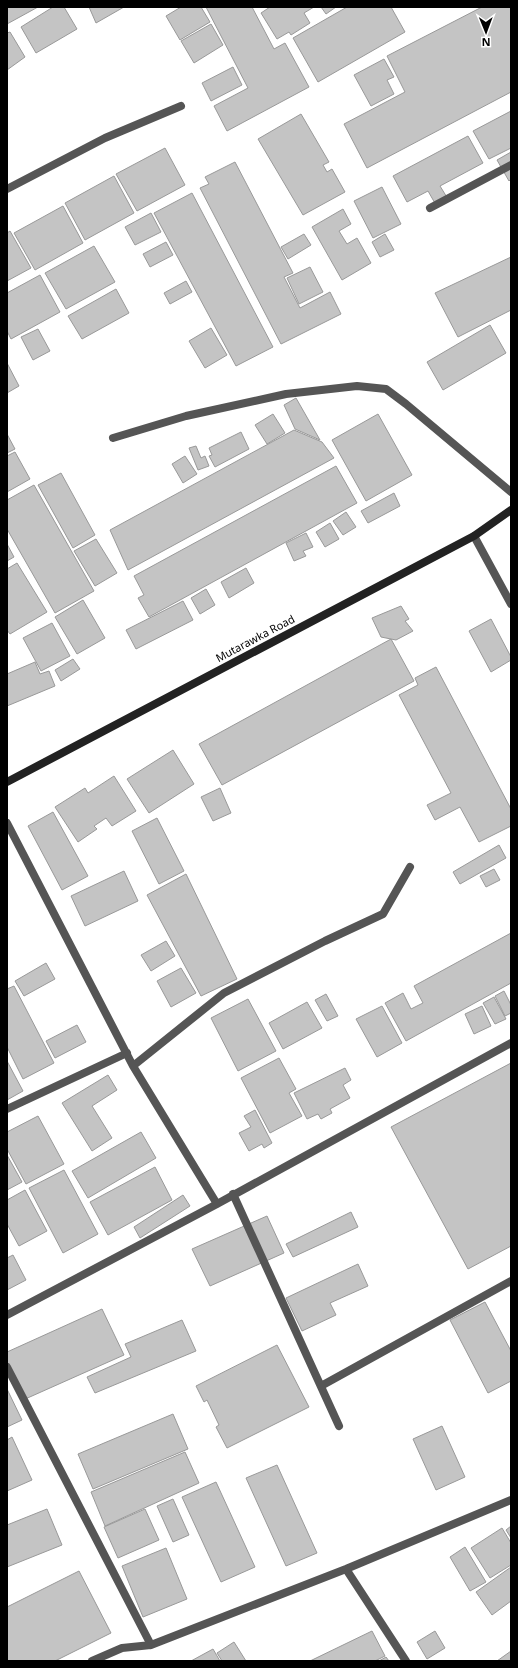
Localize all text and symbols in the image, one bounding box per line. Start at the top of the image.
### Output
north arrow [466,12,506,52]
text: N [482,35,491,50]
street label: Mutarawka Road [213,611,297,665]

